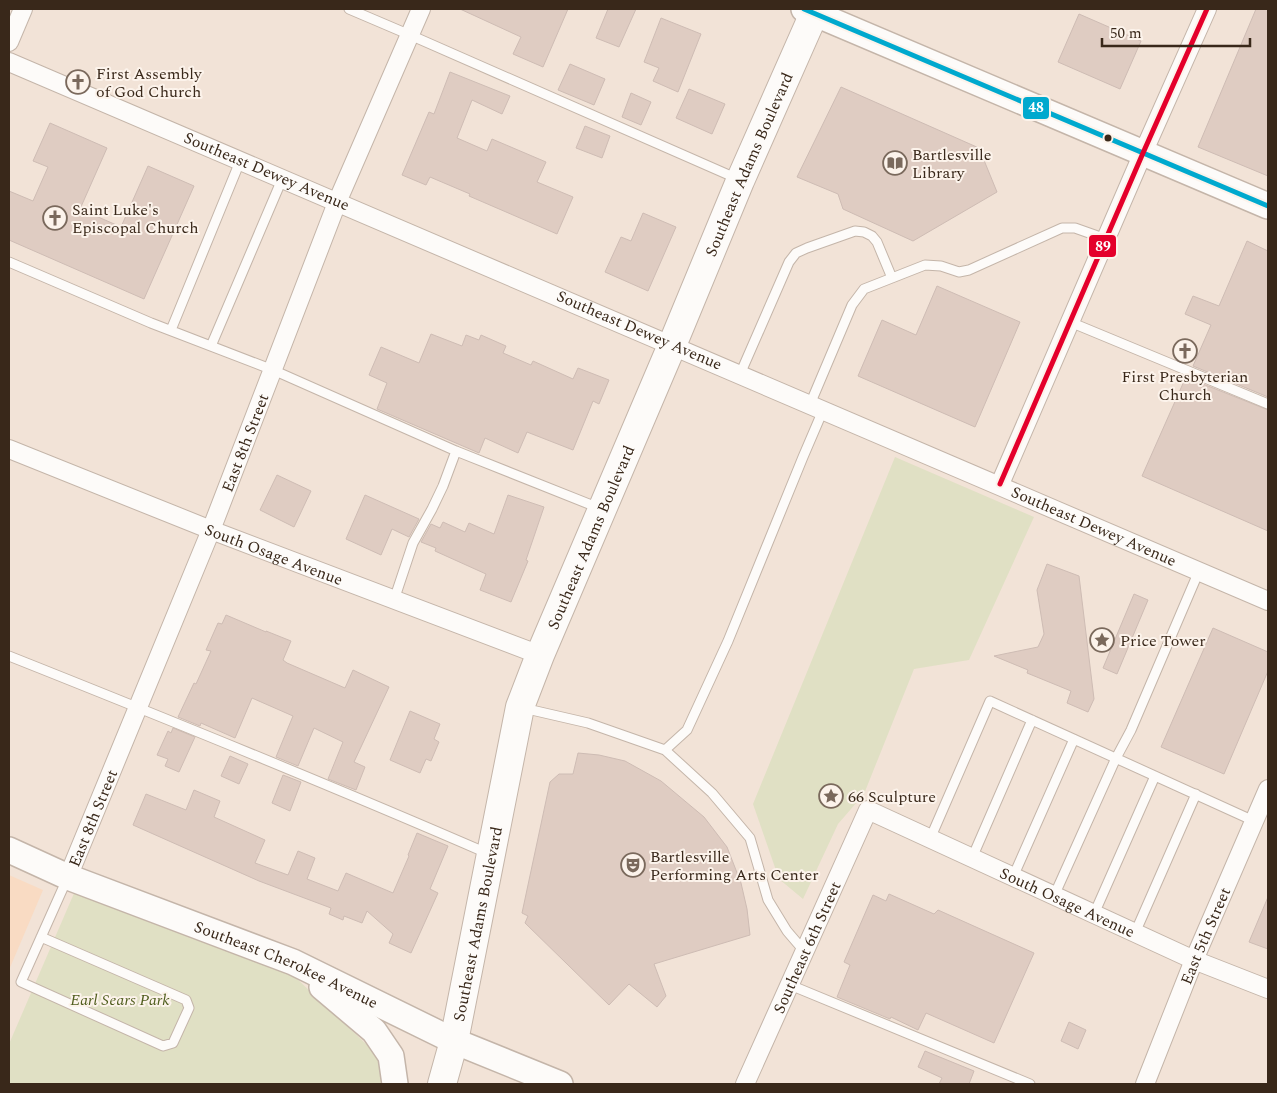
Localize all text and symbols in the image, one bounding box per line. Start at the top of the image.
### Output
scale bar [1102,15,1250,47]
text: 50 m [1110,22,1142,45]
place label: First Assembly of God Church [96,62,203,104]
church icon: First Assembly of God Church [65,69,91,95]
street label: Southeast Adams Boulevard [699,69,800,260]
line badge: 48 [1022,96,1050,120]
text: 48 [1028,97,1044,118]
street label: Southeast Dewey Avenue [180,126,353,217]
unlabelled marker [1103,133,1113,143]
place label: Bartlesville Library [912,143,992,185]
library icon: Bartlesville Library [882,150,908,176]
place label: Saint Luke's Episcopal Church [72,198,199,240]
church icon: Saint Luke's Episcopal Church [42,205,68,231]
line badge: 89 [1088,234,1117,258]
text: 89 [1095,236,1111,257]
street label: Southeast Dewey Avenue [553,284,726,377]
church icon: First Presbyterian Church [1172,338,1198,364]
place label: First Presbyterian Church [1122,365,1248,407]
street label: East 8th Street [216,390,276,496]
street label: Southeast Adams Boulevard [541,441,641,633]
street label: Southeast Dewey Avenue [1007,480,1180,573]
street label: South Osage Avenue [201,518,346,592]
place icon: Price Tower [1089,627,1115,653]
place label: Price Tower [1120,629,1206,653]
street label: East 8th Street [62,765,124,871]
place icon: 66 Sculpture [818,783,844,809]
place label: 66 Sculpture [848,785,936,809]
street label: Southeast Adams Boulevard [447,824,509,1024]
place label: Bartlesville Performing Arts Center [650,845,819,887]
theatre icon: Bartlesville Performing Arts Center [620,852,646,878]
street label: South Osage Avenue [996,861,1139,944]
street label: Southeast 6th Street [767,877,848,1018]
street label: East 5th Street [1175,883,1237,988]
street label: Southeast Cherokee Avenue [191,915,382,1015]
park label: Earl Sears Park [70,988,170,1012]

